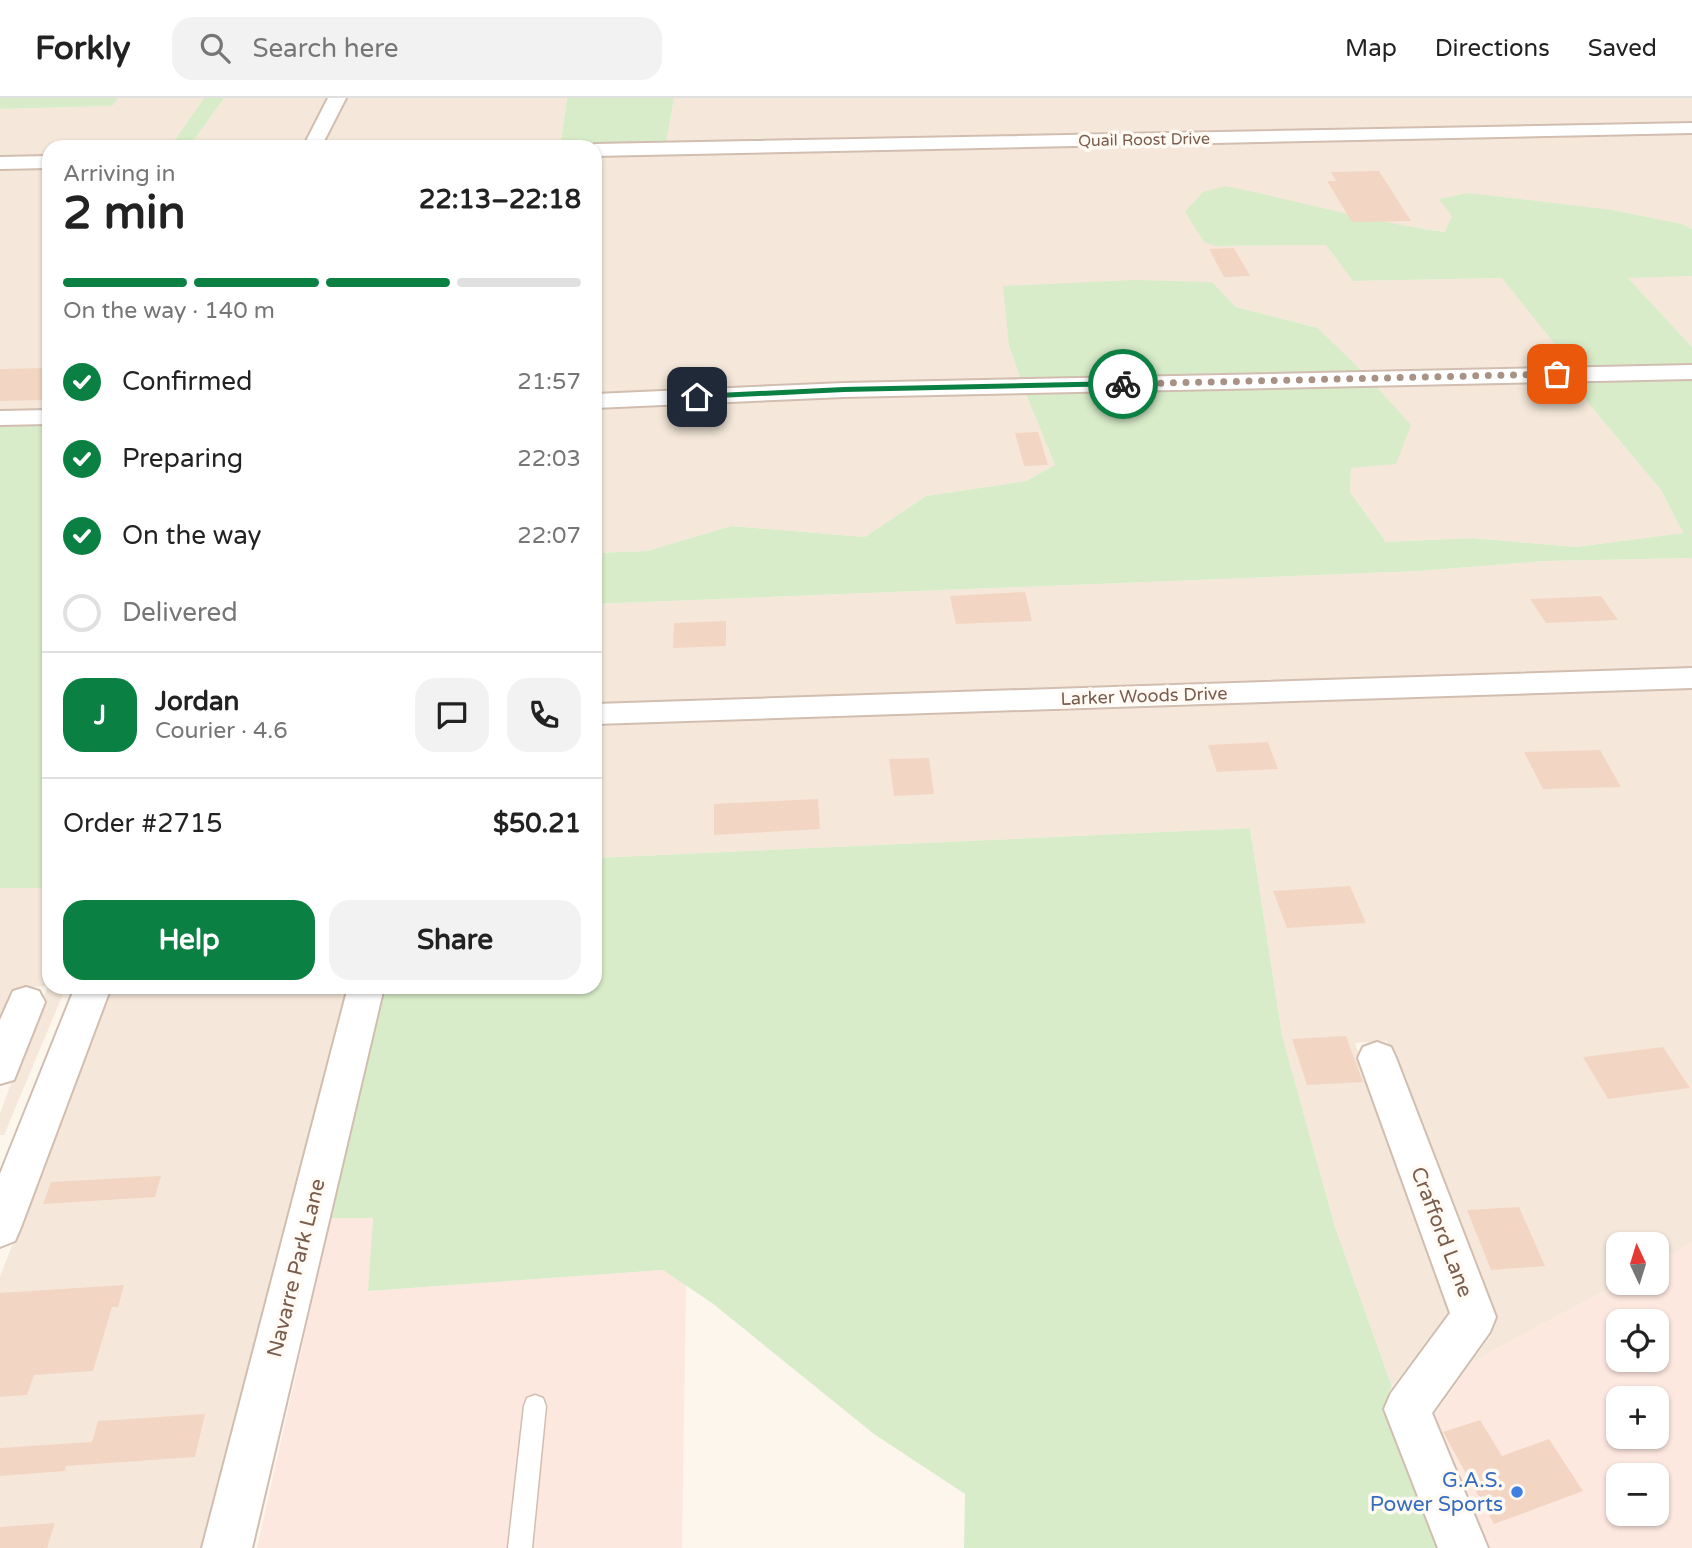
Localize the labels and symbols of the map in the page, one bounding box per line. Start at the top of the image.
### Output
street label: Quail Roost Drive [1078,129,1210,151]
pin [1527,344,1587,404]
courier [1088,349,1158,419]
pin [667,367,727,427]
street label: Larker Woods Drive [1060,682,1228,710]
street label: Crafford Lane [1405,1164,1478,1301]
street label: Navarre Park Lane [262,1176,331,1360]
north arrow [1606,1232,1670,1295]
place label: G.A.S. Power Sports [1370,1468,1503,1517]
marker: G.A.S. Power Sports [1509,1484,1525,1500]

